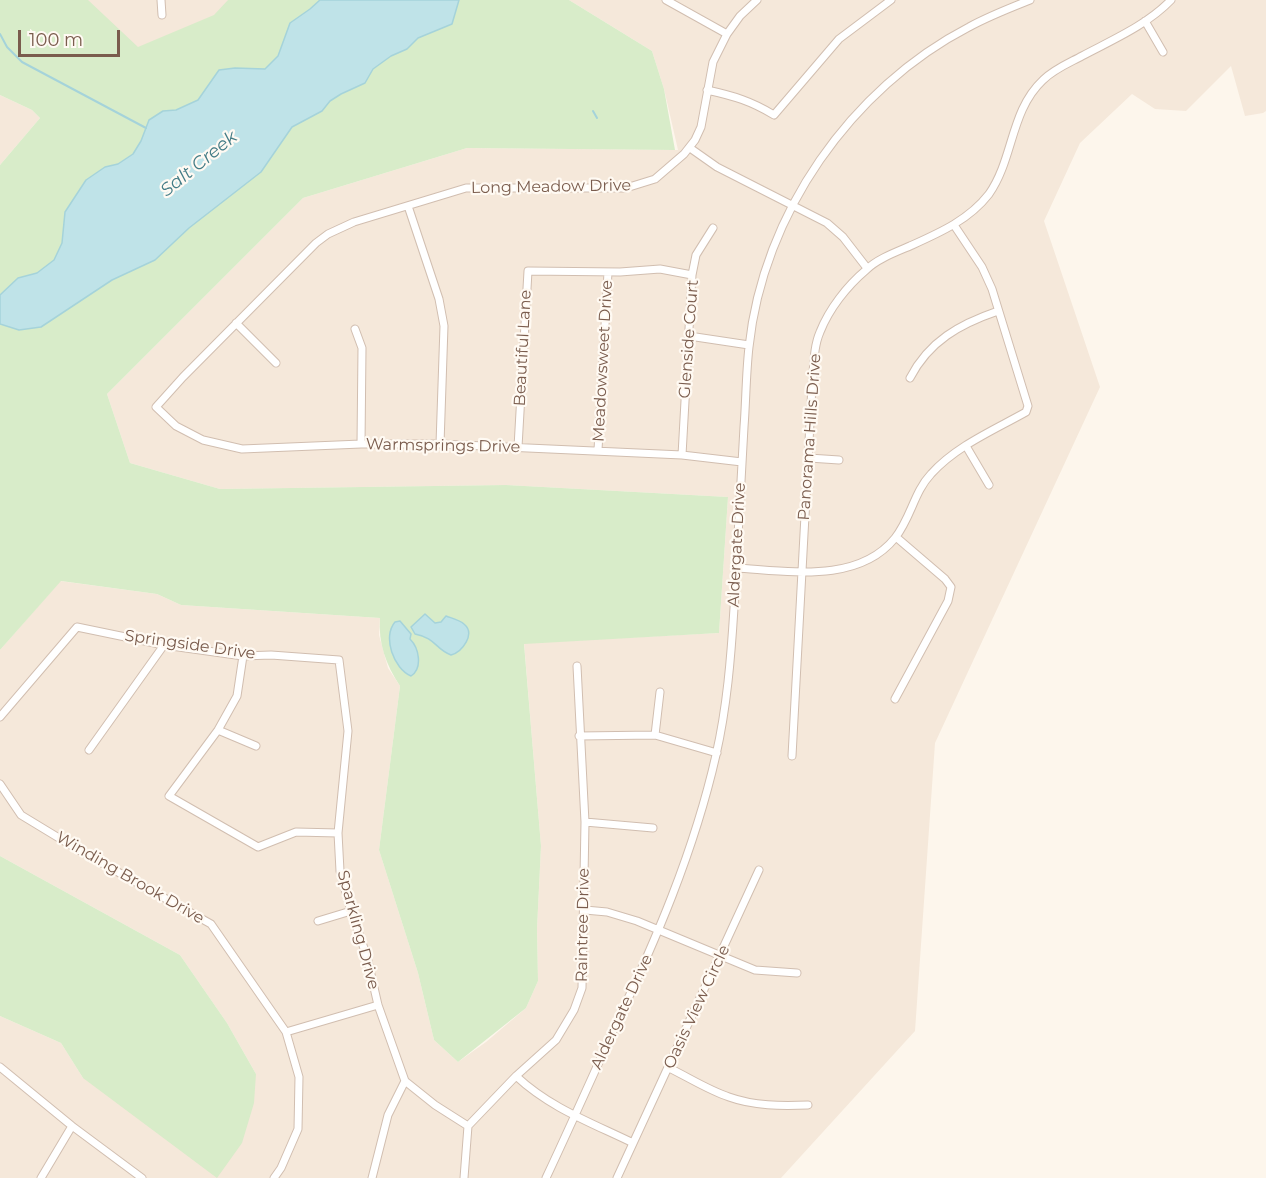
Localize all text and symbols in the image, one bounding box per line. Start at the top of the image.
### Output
scale bar [21,18,123,56]
text: 100 m [29,29,83,51]
water label: Salt Creek [156,126,242,202]
street label: Long Meadow Drive [471,176,631,198]
street label: Glenside Court [675,279,703,399]
street label: Meadowsweet Drive [589,280,617,442]
street label: Beautiful Lane [510,289,536,407]
street label: Panorama Hills Drive [795,353,825,521]
street label: Warmsprings Drive [366,435,520,457]
street label: Aldergate Drive [724,482,750,608]
street label: Springside Drive [123,626,257,664]
street label: Winding Brook Drive [53,828,207,928]
street label: Sparkling Drive [333,868,383,992]
street label: Raintree Drive [572,868,594,982]
street label: Oasis View Circle [660,942,734,1072]
street label: Aldergate Drive [587,951,657,1073]

